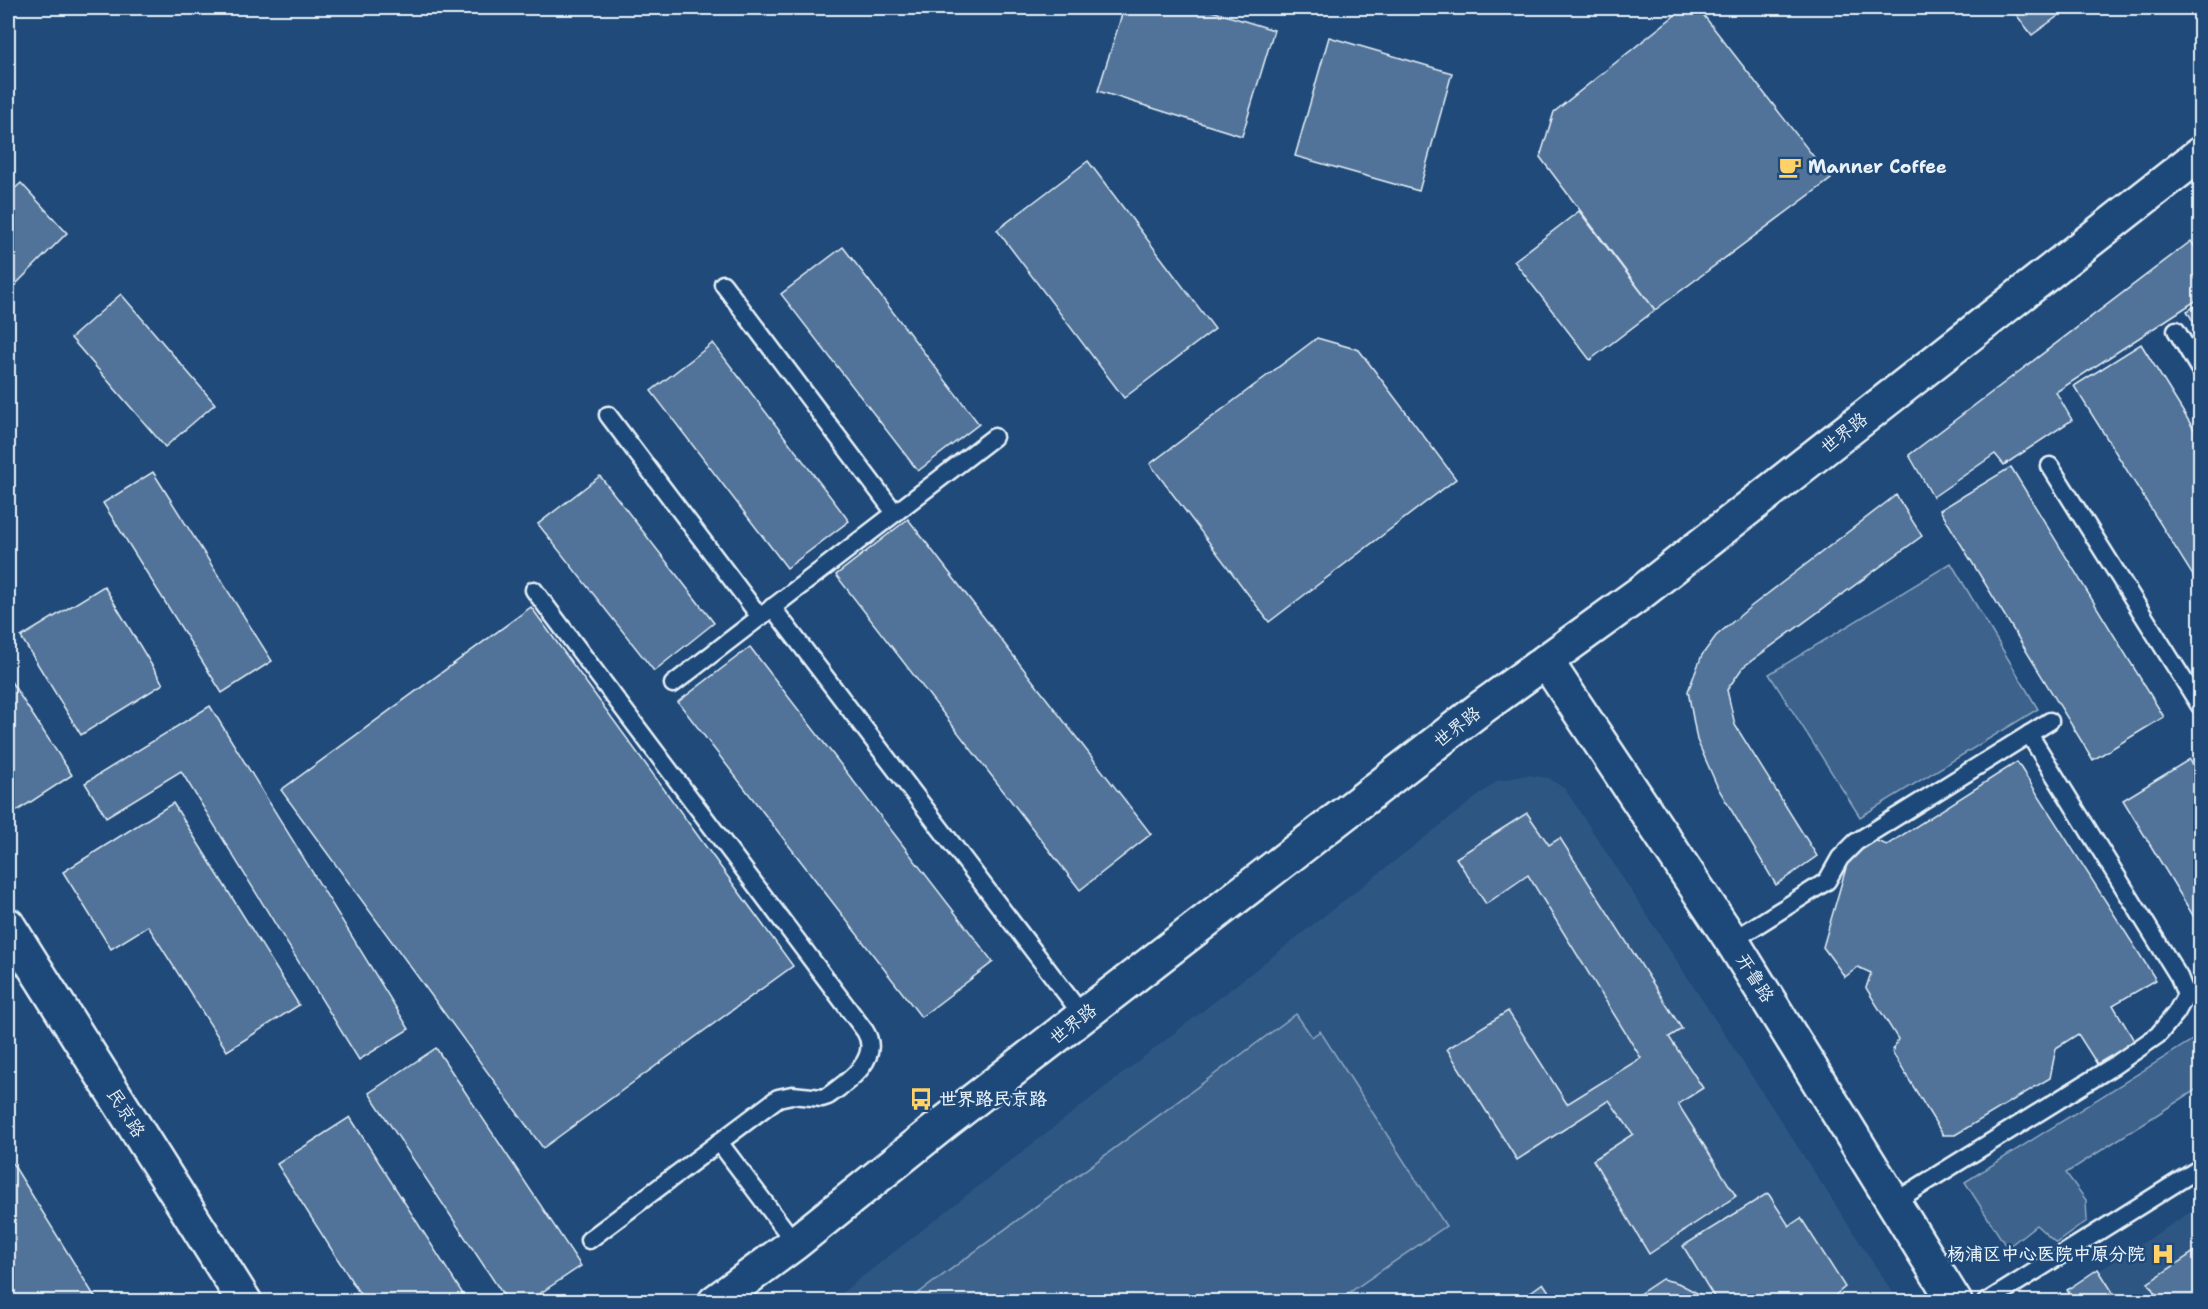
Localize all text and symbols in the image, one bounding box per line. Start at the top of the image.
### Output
cafe icon: Manner Coffee [1777,154,1803,180]
place label: Manner Coffee [1808,155,1947,179]
street label: 世界路 [1815,407,1873,459]
street label: 世界路 [1428,701,1486,753]
street label: 开鲁路 [1731,949,1779,1007]
street label: 世界路 [1044,998,1102,1050]
street label: 民京路 [102,1084,150,1142]
bus stop icon: 世界路民京路 [908,1086,934,1112]
place label: 世界路民京路 [939,1087,1047,1111]
hospital icon: 杨浦区中心医院中原分院 [2150,1241,2176,1267]
place label: 杨浦区中心医院中原分院 [1947,1242,2145,1266]

